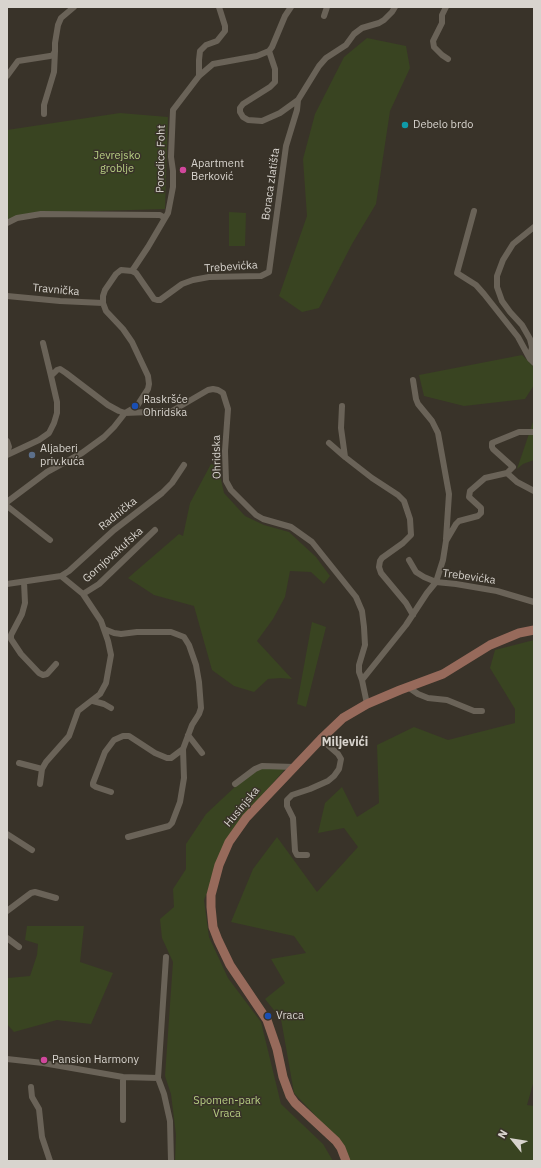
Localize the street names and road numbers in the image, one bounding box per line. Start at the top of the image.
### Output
street label: Porodice Foht [154,125,168,193]
street label: Boraca zlatišta [259,147,283,221]
street label: Trebevićka [204,259,258,275]
street label: Travnička [32,281,80,299]
street label: Ohridska [210,435,224,479]
street label: Radnička [96,495,140,533]
street label: Gornjovakufska [80,524,146,586]
street label: Trebevićka [442,567,496,587]
street label: Husinjska [221,784,263,830]

